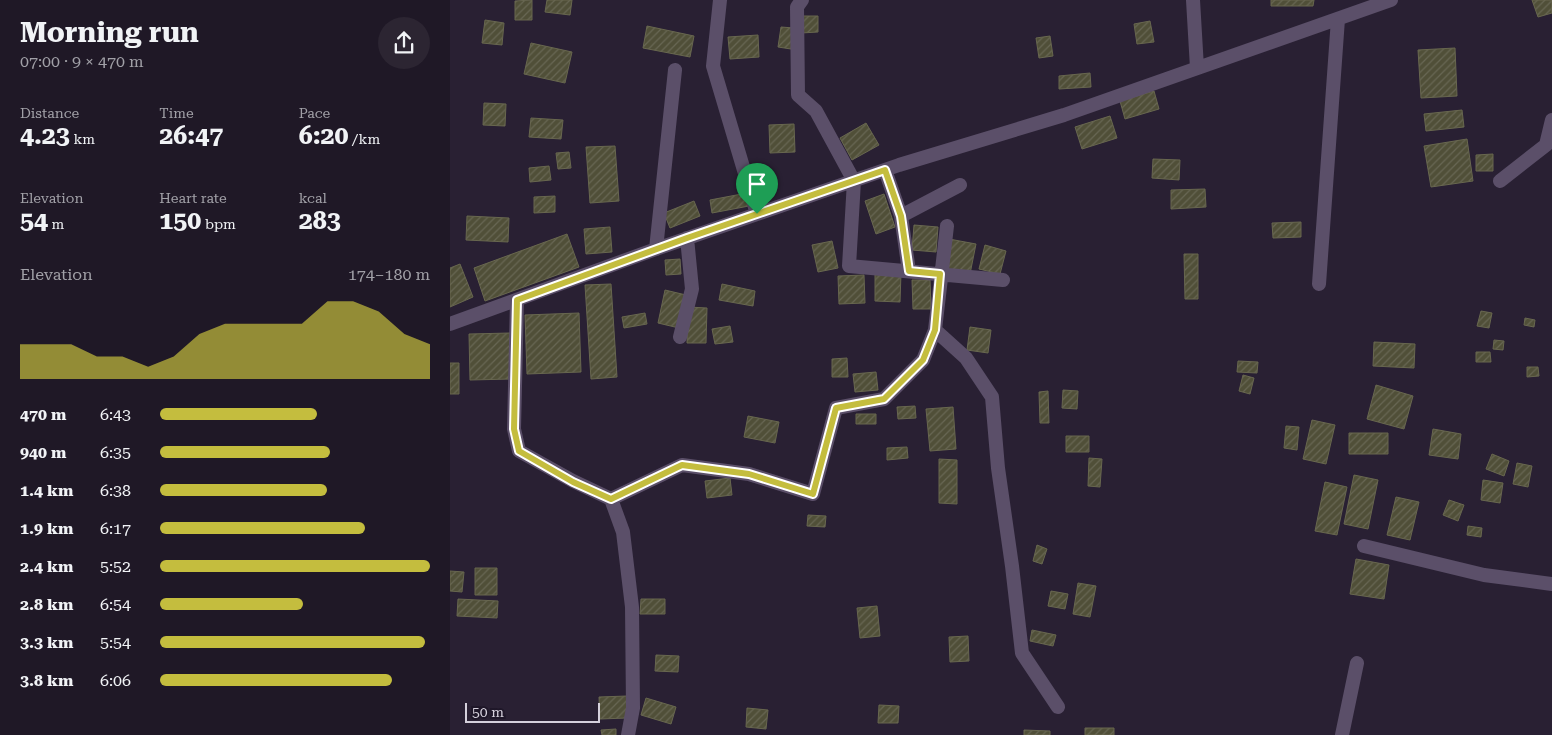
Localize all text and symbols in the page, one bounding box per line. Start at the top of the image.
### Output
text: Morning run [20,16,199,49]
button: share [378,17,430,69]
text: 07:00 · 9 × 470 m [20,52,144,71]
text: Distance [20,105,79,121]
text: Time [159,105,194,121]
text: Pace [299,105,330,121]
text: 4.23 [20,121,70,150]
text: 26:47 [159,121,223,150]
text: 6:20 [299,121,348,150]
text: km [70,131,95,147]
text: /km [348,131,380,147]
pin [736,163,778,214]
icon: arrive [743,170,771,198]
text: Elevation [20,190,83,206]
text: Heart rate [159,190,227,206]
text: kcal [299,190,327,206]
text: 54 [20,206,48,235]
text: 150 [159,206,201,235]
text: 283 [299,206,341,235]
text: m [48,216,64,232]
text: bpm [201,216,236,232]
text: Elevation [20,265,93,284]
text: 174–180 m [348,265,430,284]
text: 470 m [20,405,66,424]
text: 6:43 [100,405,131,424]
text: 940 m [20,443,66,462]
text: 6:35 [100,443,131,462]
text: 1.4 km [20,481,73,500]
text: 6:38 [100,481,131,500]
text: 1.9 km [20,519,73,538]
text: 6:17 [100,519,131,538]
text: 2.4 km [20,557,73,576]
text: 5:52 [100,557,131,576]
text: 2.8 km [20,595,73,614]
text: 6:54 [100,595,131,614]
text: 3.3 km [20,633,73,652]
text: 5:54 [100,633,131,652]
text: 3.8 km [20,671,73,690]
text: 6:06 [100,671,131,690]
scale bar [465,700,600,723]
text: 50 m [472,704,504,720]

